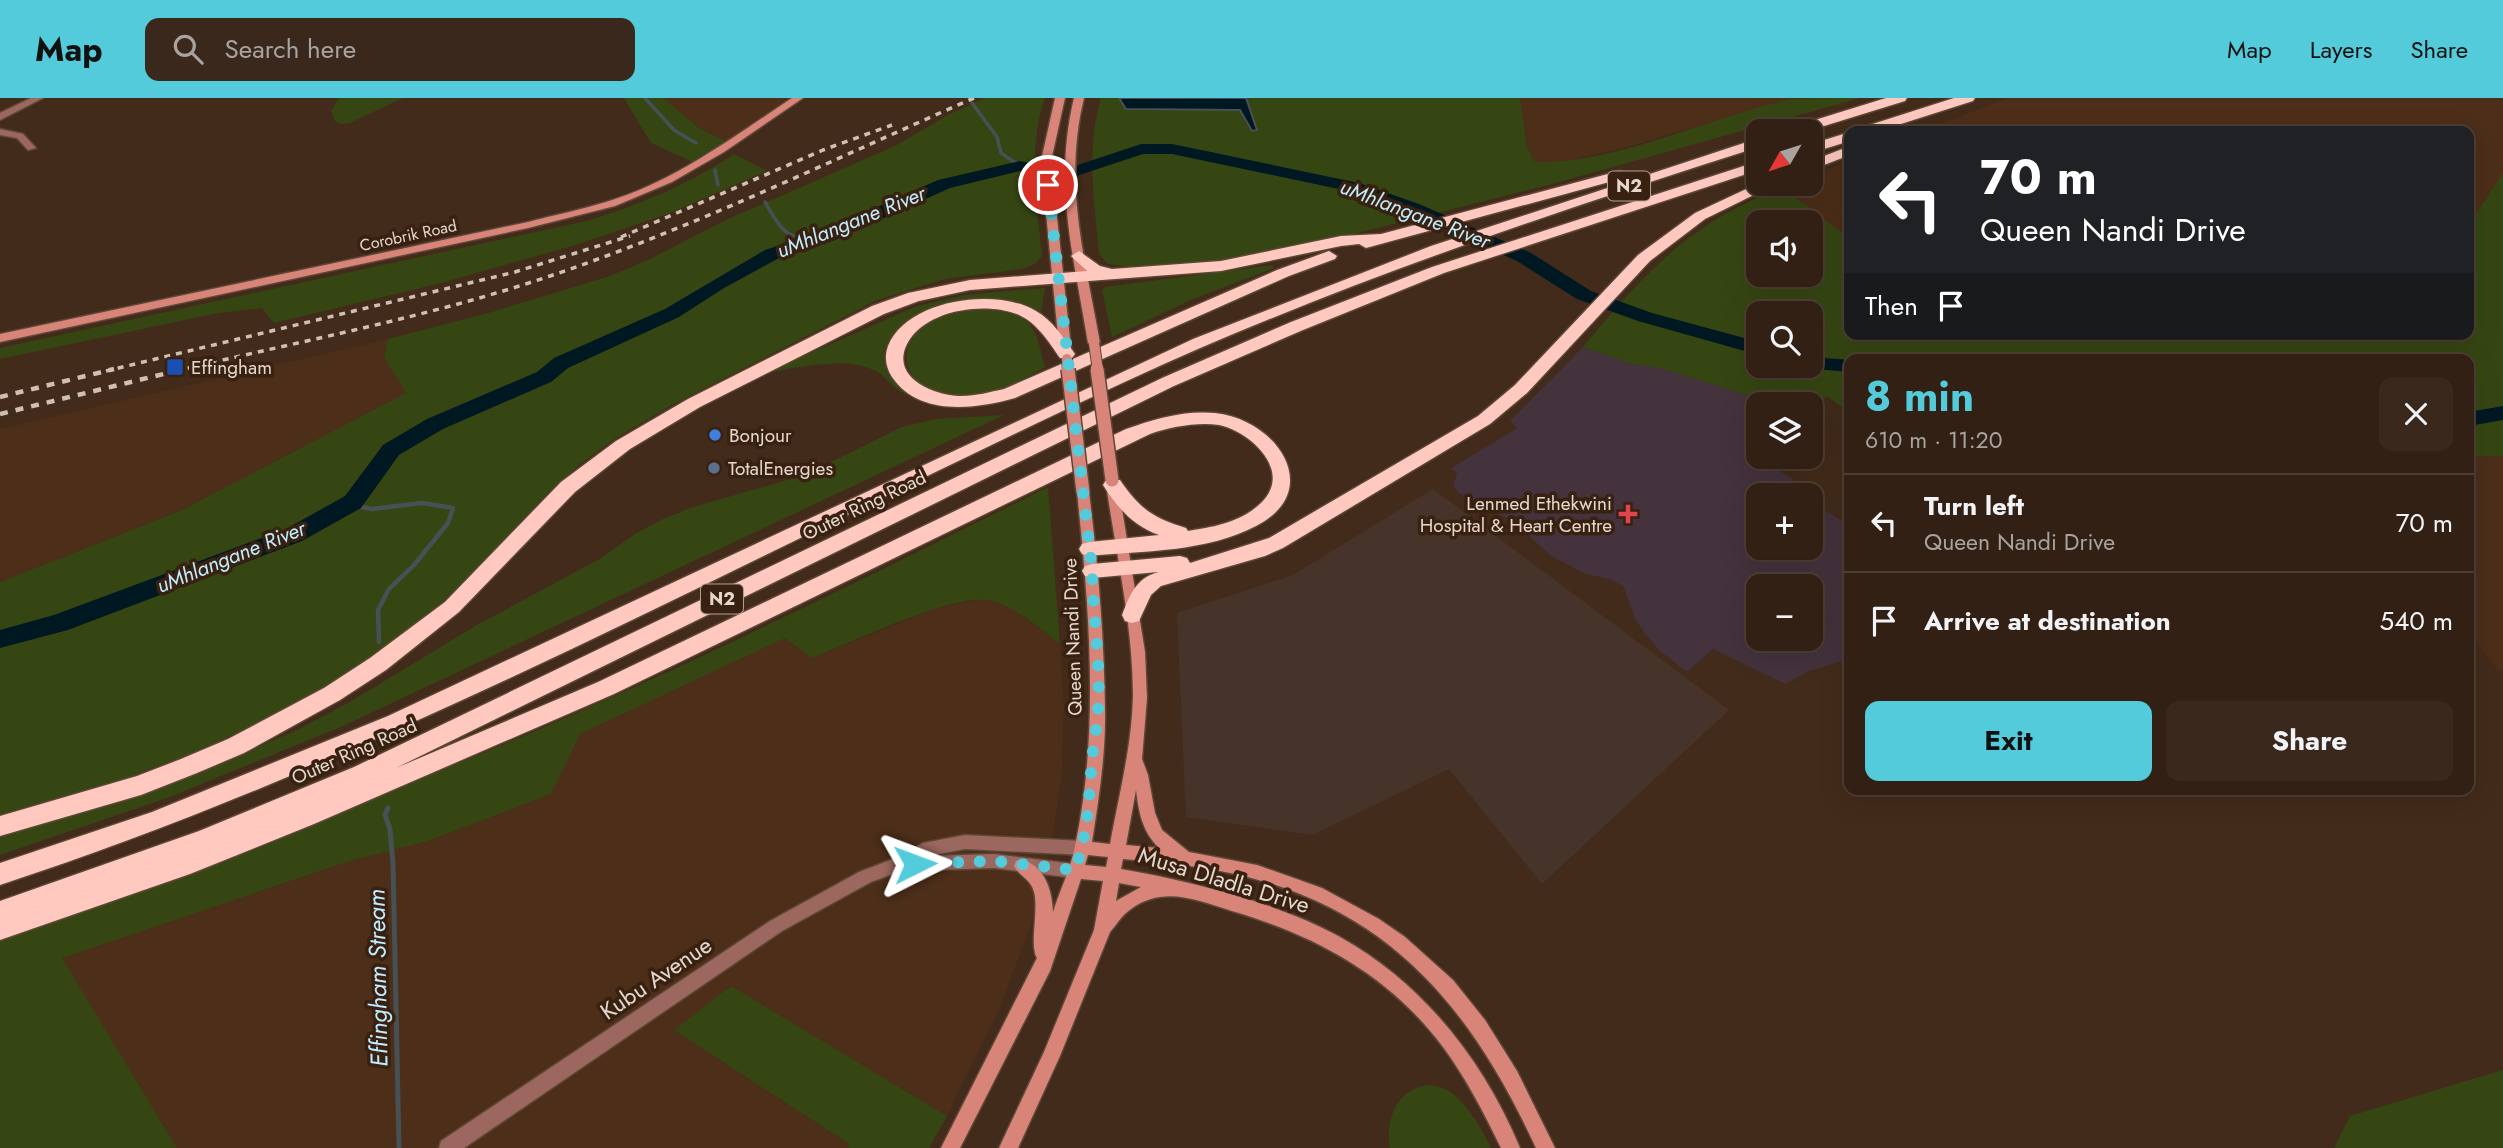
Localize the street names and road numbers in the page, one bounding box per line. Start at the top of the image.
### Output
road number: N2 [1608,172,1650,200]
street label: Corobrik Road [357,214,459,257]
street label: Outer Ring Road [798,464,931,547]
street label: Queen Nandi Drive [1056,557,1089,716]
road number: N2 [701,584,743,614]
street label: Outer Ring Road [287,712,421,791]
street label: Musa Dladla Drive [1134,838,1314,922]
street label: Kubu Avenue [593,928,719,1028]

